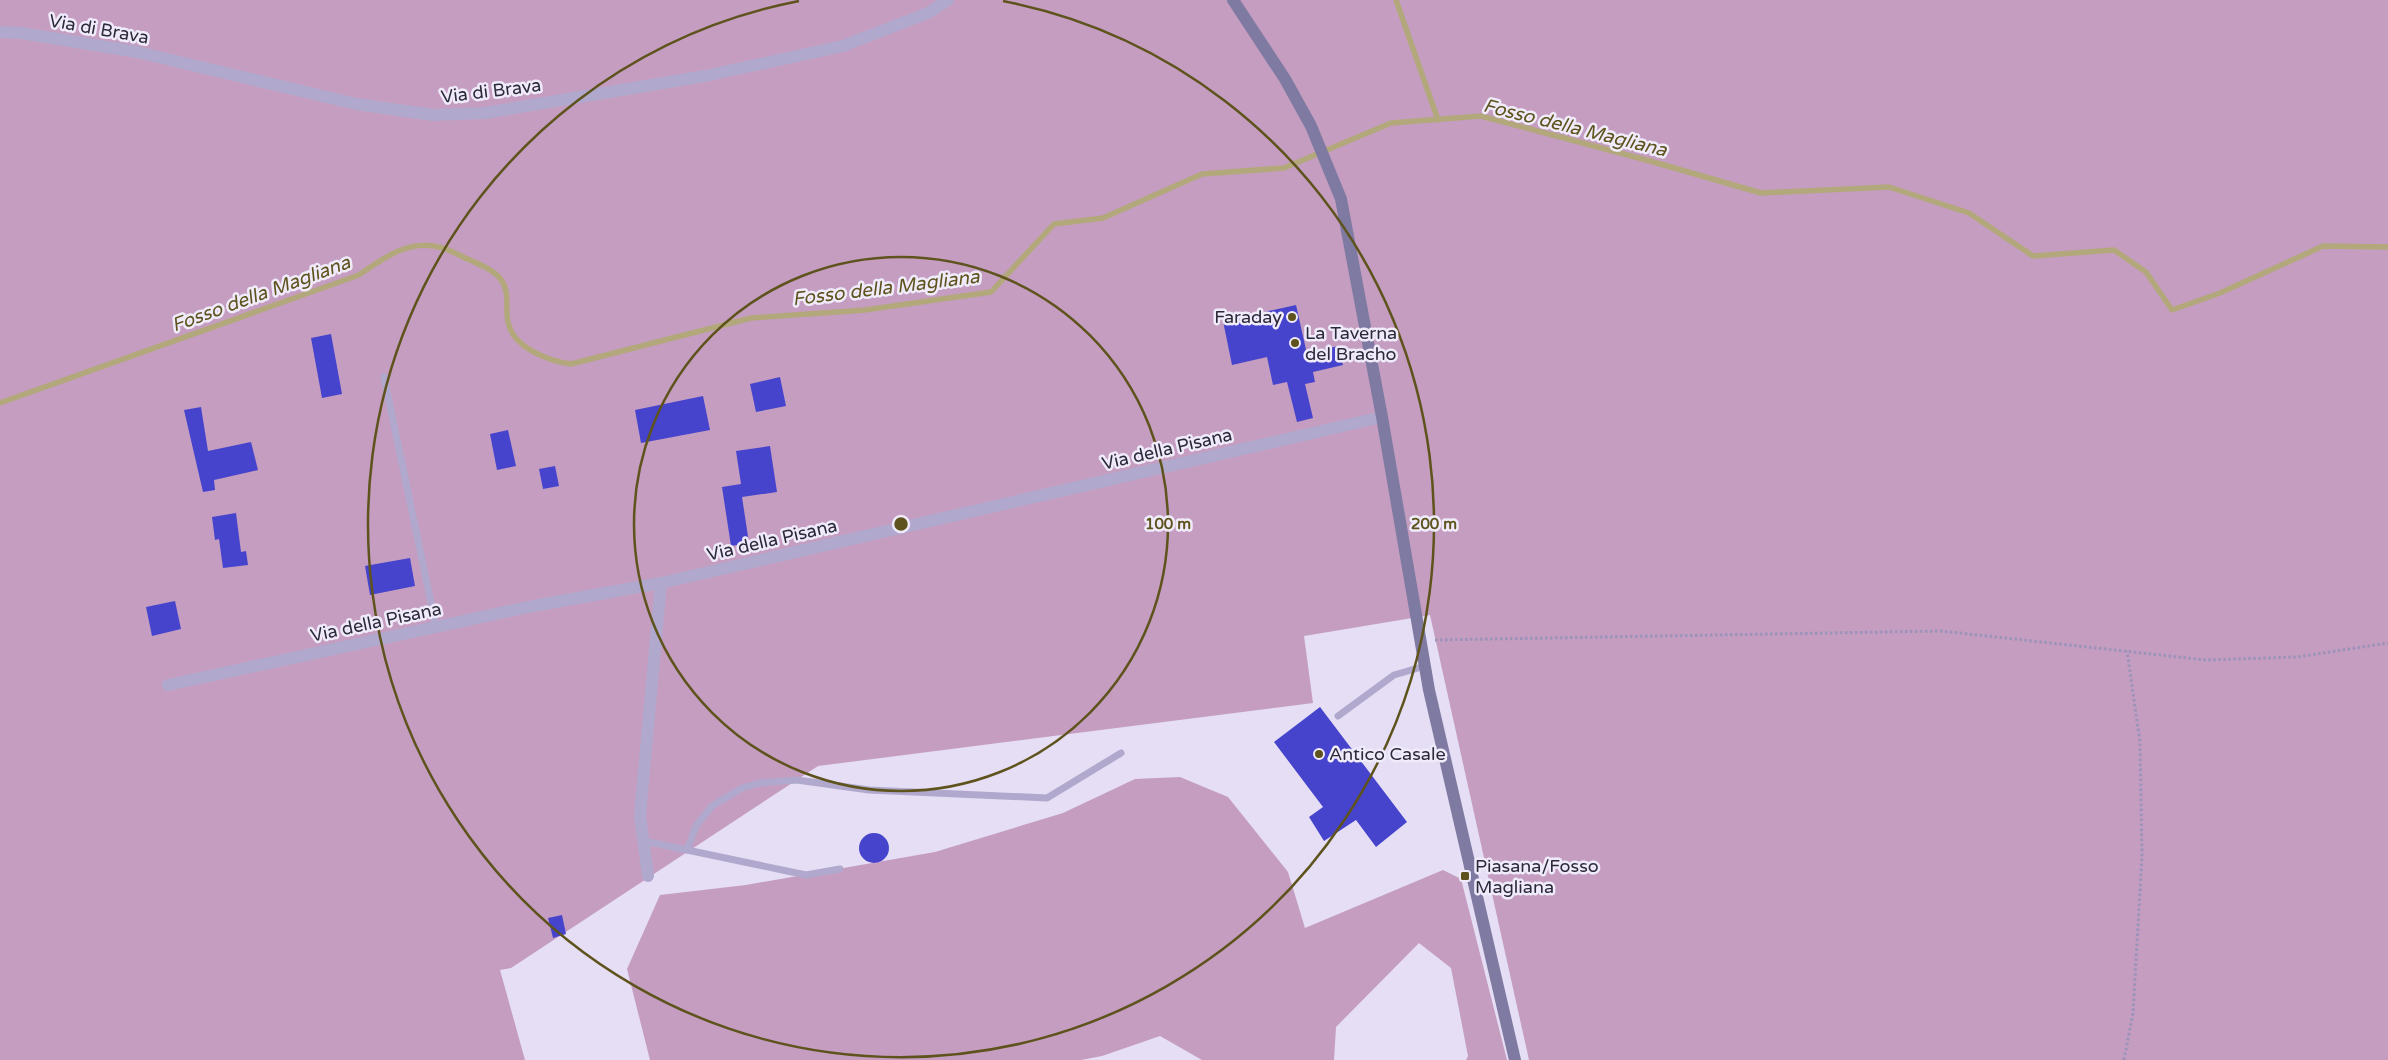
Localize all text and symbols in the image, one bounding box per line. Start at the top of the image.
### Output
street label: Via di Brava [47,9,151,49]
street label: Via di Brava [440,74,542,108]
water label: Fosso della Magliana [1481,95,1670,162]
water label: Fosso della Magliana [169,251,354,337]
water label: Fosso della Magliana [791,265,982,310]
place label: Faraday [1214,306,1282,328]
marker: Faraday [1286,311,1298,323]
place label: La Taverna del Bracho [1305,322,1397,365]
marker: La Taverna del Bracho [1289,337,1301,349]
street label: Via della Pisana [1100,423,1234,475]
street label: Via della Pisana [705,514,839,566]
centre of rings [892,515,910,533]
text: 100 m [1145,515,1191,533]
text: 200 m [1411,515,1457,533]
street label: Via della Pisana [309,597,443,647]
place label: Antico Casale [1329,743,1446,765]
marker: Antico Casale [1313,748,1325,760]
place label: Piasana/Fosso Magliana [1475,855,1599,898]
marker: Piasana/Fosso Magliana [1459,870,1471,882]

